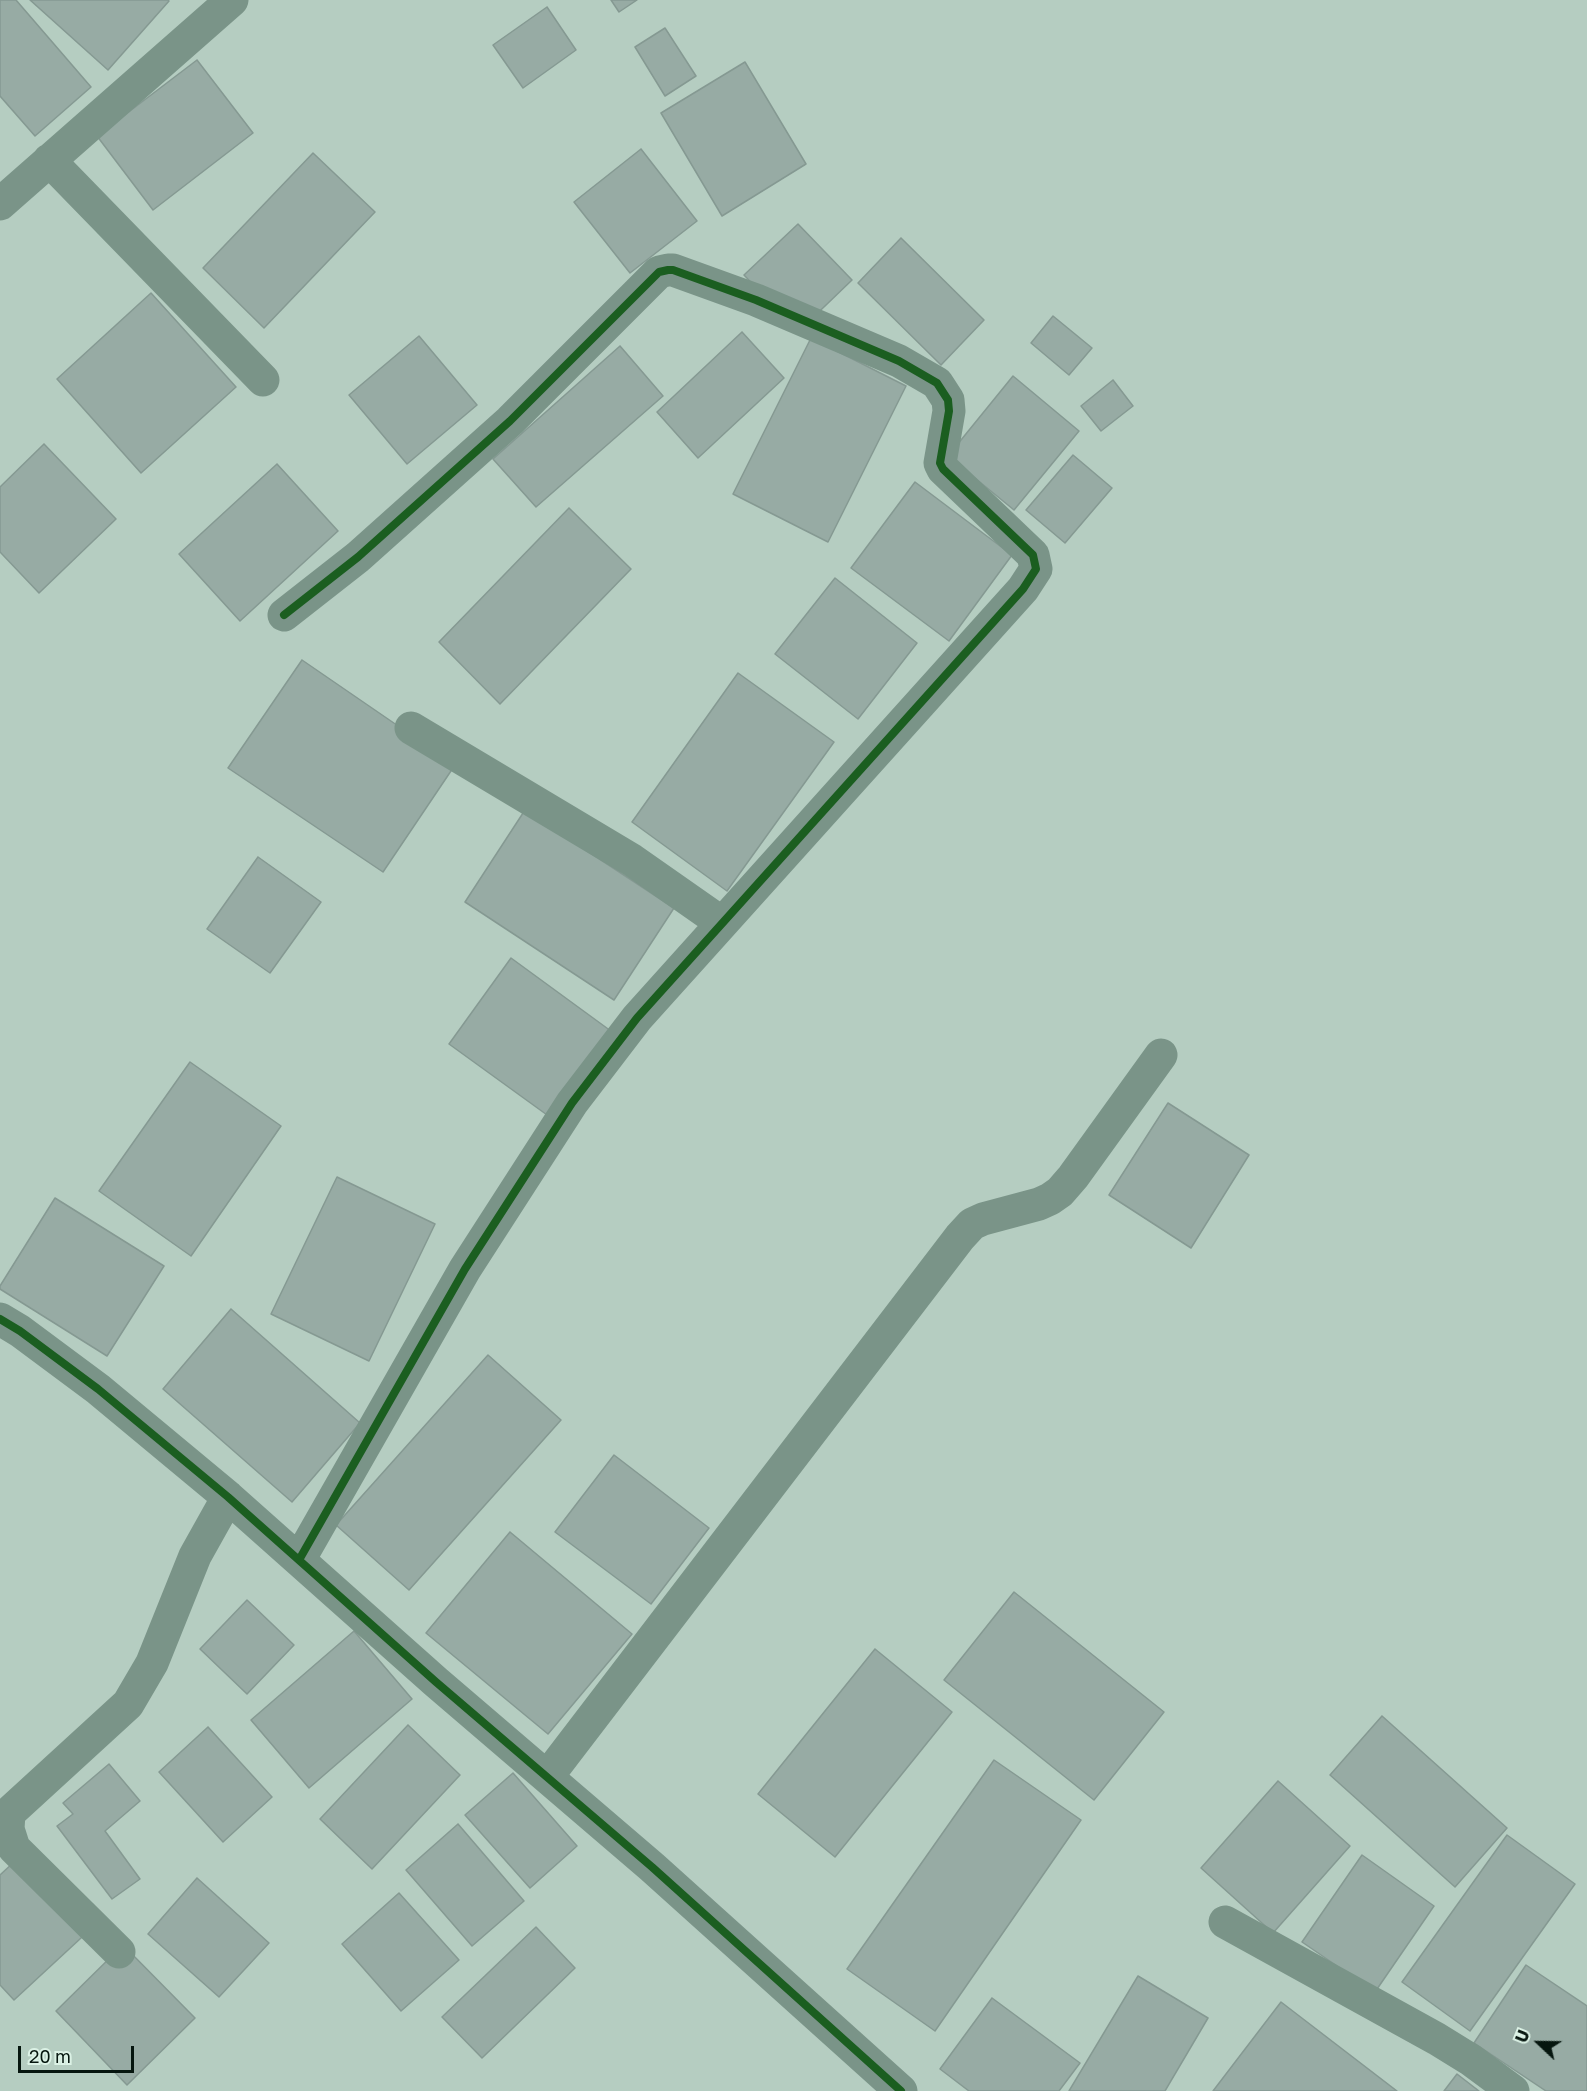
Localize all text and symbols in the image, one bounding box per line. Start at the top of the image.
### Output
north arrow [1509,2013,1569,2073]
text: U [1511,2027,1534,2045]
scale bar [21,2034,136,2072]
text: 20 m [29,2045,71,2067]

